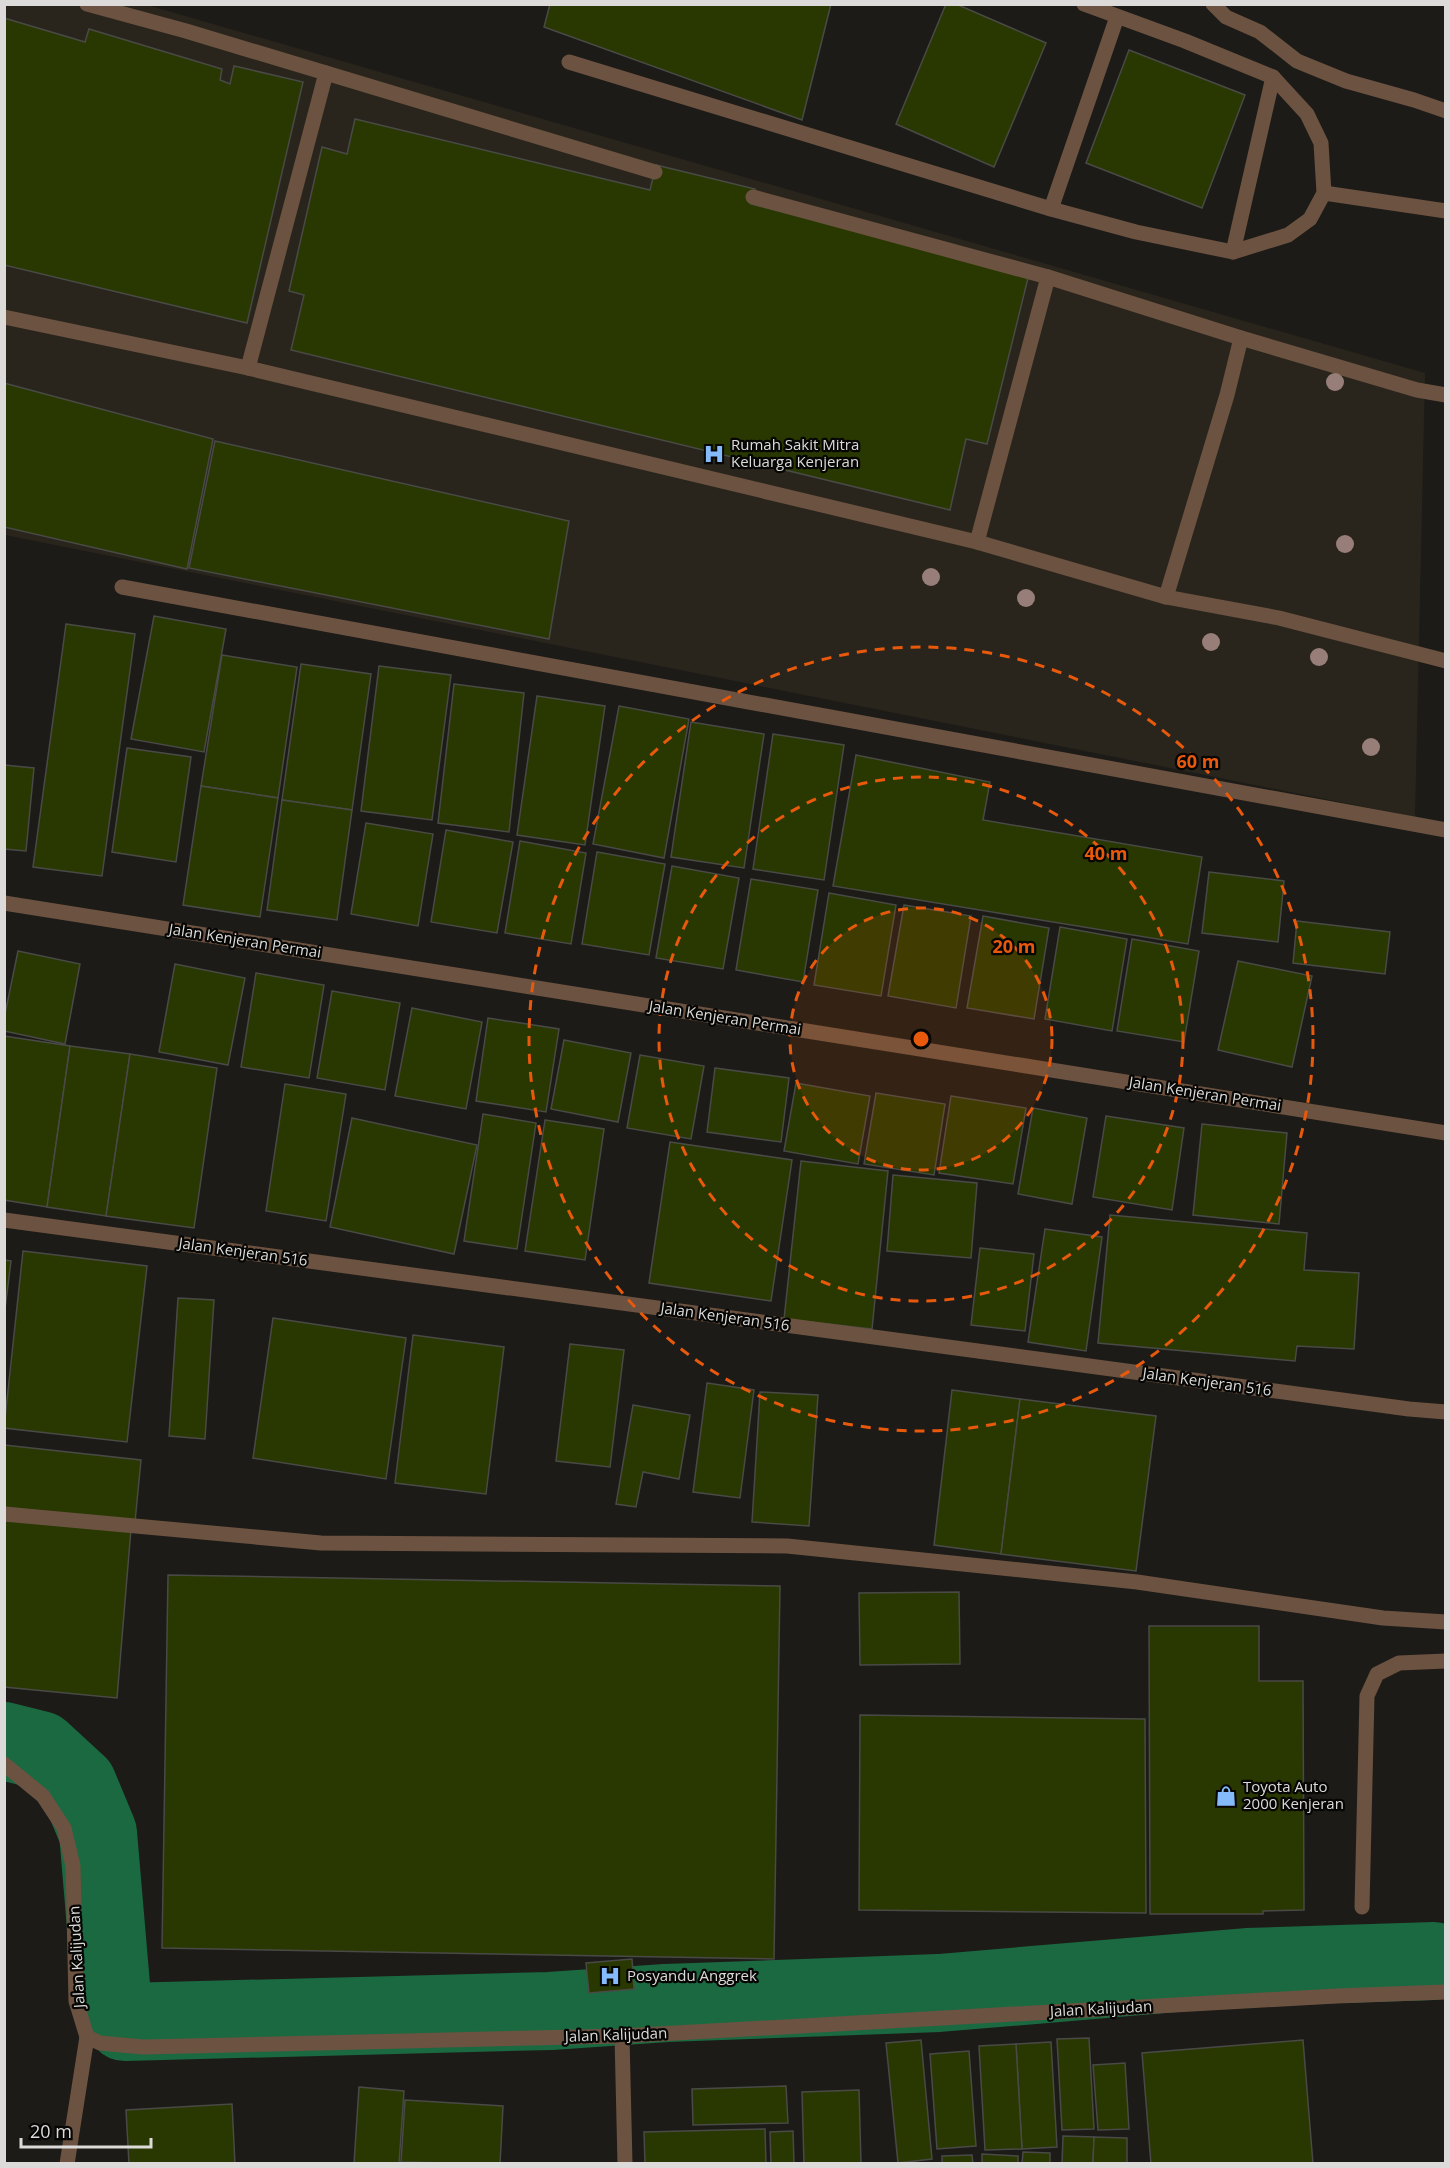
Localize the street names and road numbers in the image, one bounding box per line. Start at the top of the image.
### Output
street label: Jalan Kenjeran Permai [166,918,323,962]
street label: Jalan Kenjeran Permai [646,995,803,1039]
street label: Jalan Kenjeran Permai [1126,1071,1283,1115]
street label: Jalan Kenjeran 516 [175,1232,309,1270]
street label: Jalan Kenjeran 516 [657,1297,791,1335]
street label: Jalan Kenjeran 516 [1139,1362,1273,1400]
street label: Jalan Kalijudan [63,1905,89,2011]
street label: Jalan Kalijudan [1047,1995,1153,2021]
street label: Jalan Kalijudan [562,2022,667,2046]

